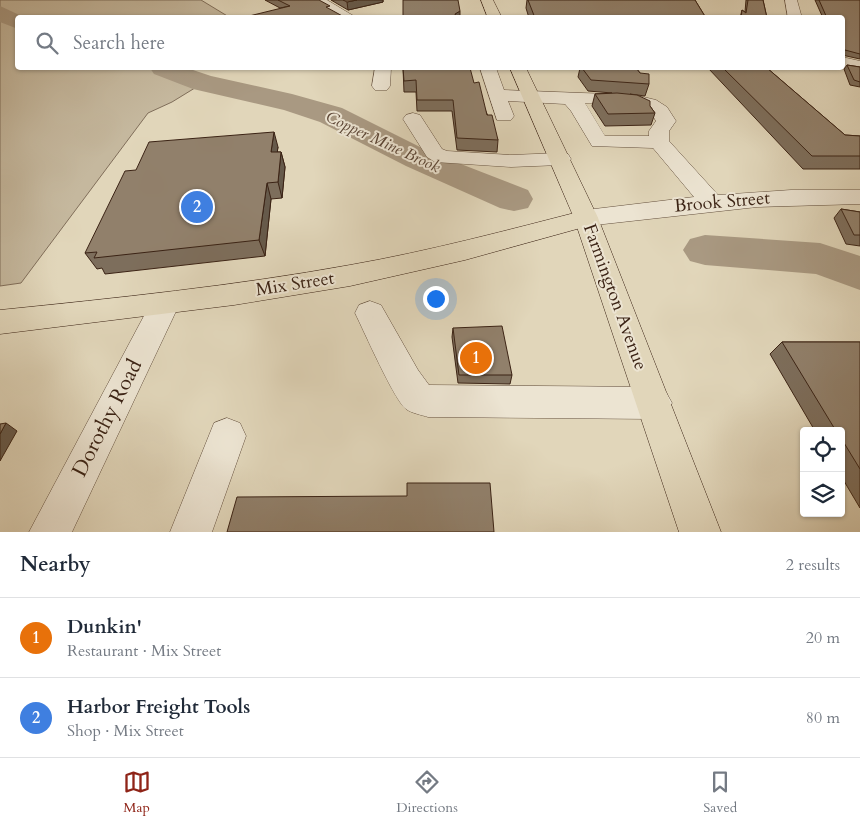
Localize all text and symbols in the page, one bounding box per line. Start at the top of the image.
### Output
search box [15,15,845,70]
icon: search [33,29,61,57]
text: Search here [73,30,165,56]
water label: Copper Mine Brook [322,106,444,178]
street label: Brook Street [673,185,771,219]
pin: 2 [181,188,213,226]
street label: Farmington Avenue [577,220,653,374]
street label: Mix Street [254,265,336,303]
your location [423,286,449,312]
pin: 1 [460,339,492,377]
street label: Dorothy Road [65,354,149,482]
map controls [800,427,845,517]
button: locate [800,427,845,472]
button: layers [800,472,845,517]
text: Nearby [20,550,91,579]
text: 2 results [786,554,840,576]
text: Dunkin' [67,614,142,640]
text: 1 [32,627,40,649]
text: 20 m [806,627,840,649]
text: Restaurant · Mix Street [67,640,221,662]
text: Harbor Freight Tools [67,694,250,720]
text: 2 [32,707,40,729]
text: 80 m [806,707,840,729]
text: Shop · Mix Street [67,720,184,742]
tab: Map [123,768,151,817]
tab: Directions [396,768,458,817]
tab: Saved [703,768,737,817]

